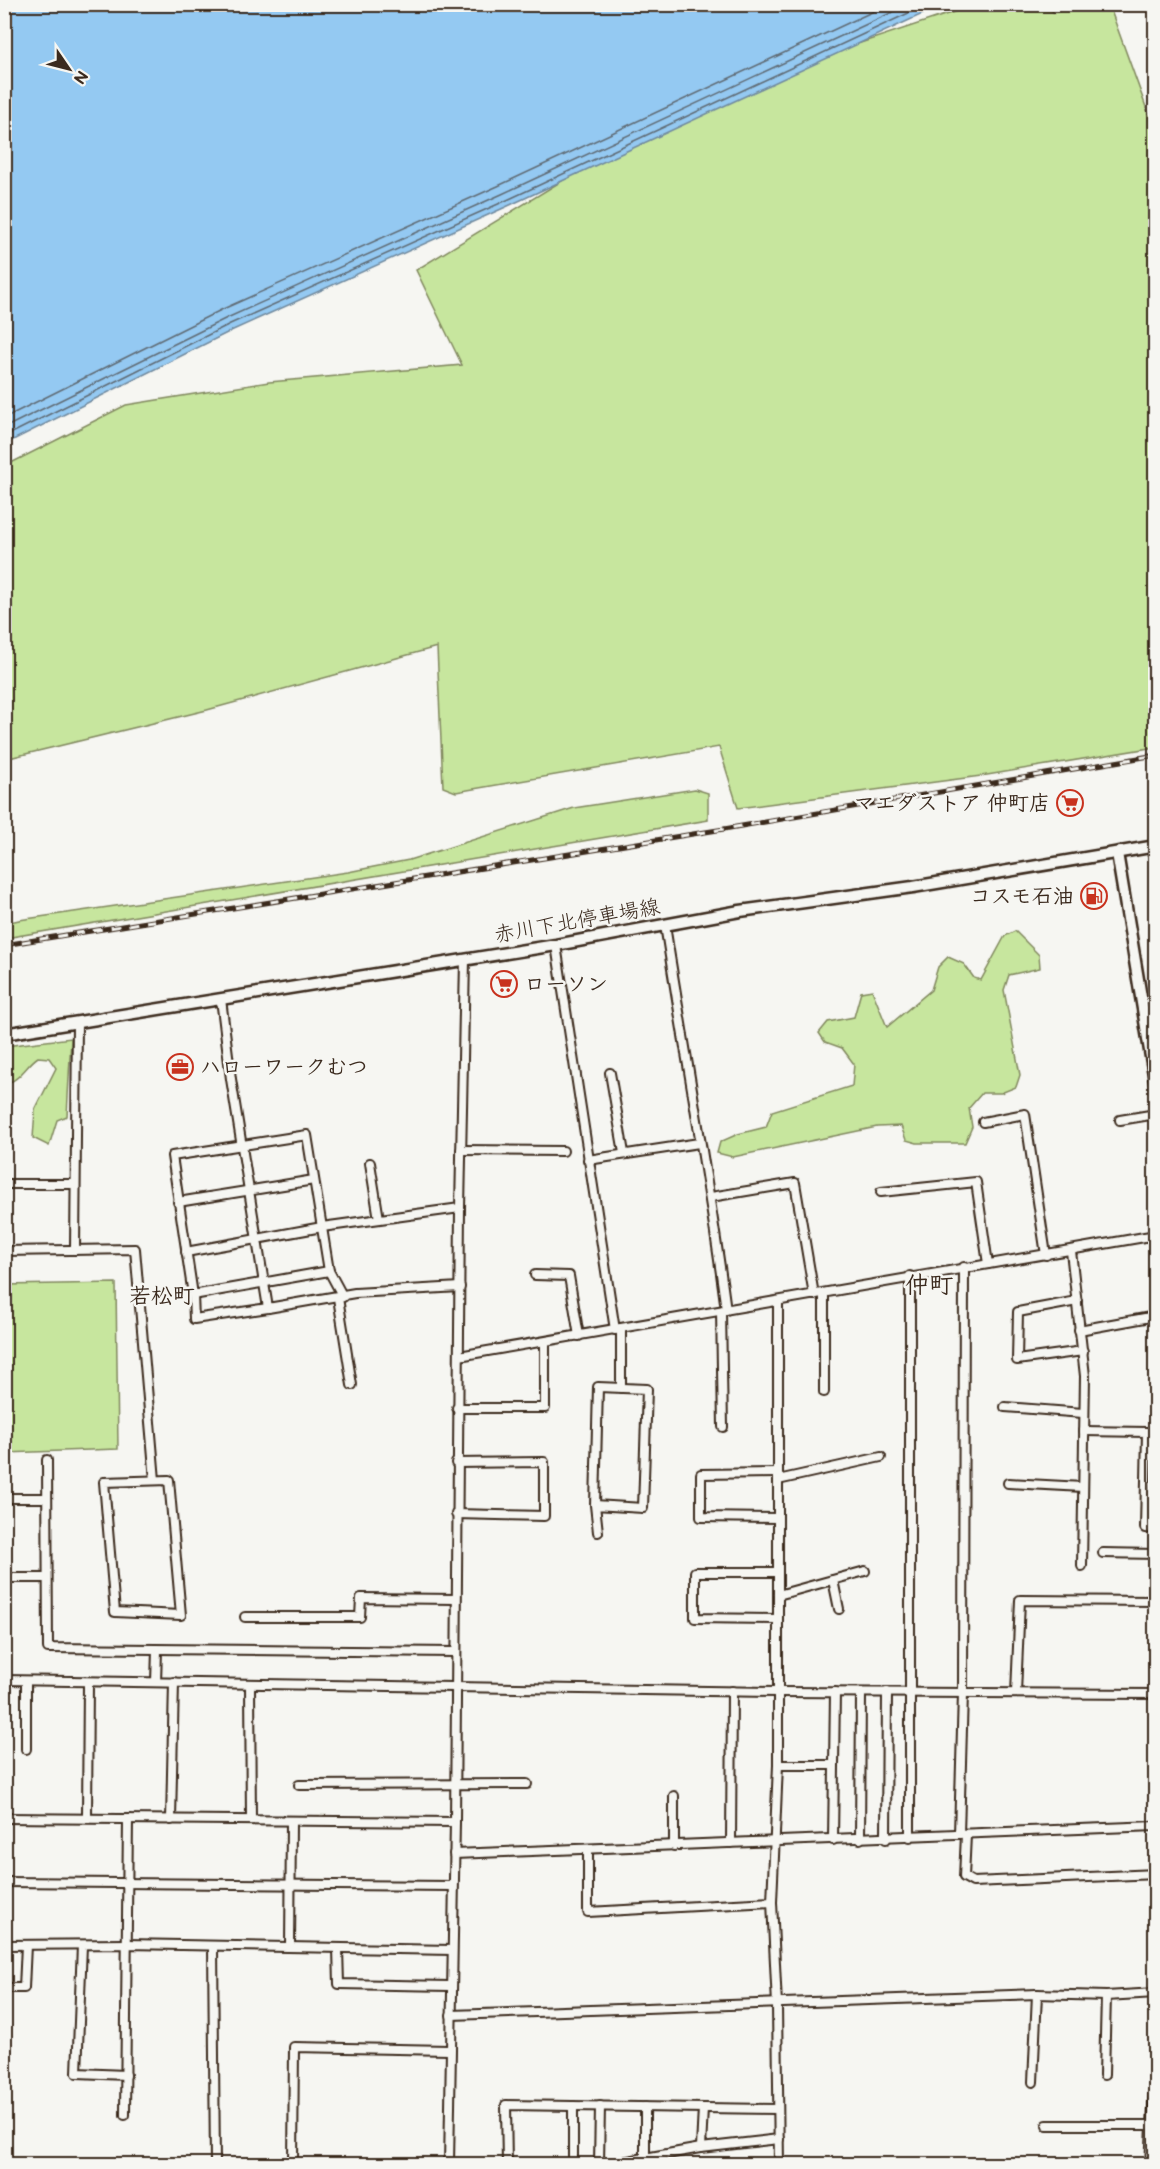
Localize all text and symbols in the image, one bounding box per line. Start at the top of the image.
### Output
north arrow [39,39,99,99]
text: N [69,66,91,87]
supermarket icon: マエダストア 仲町店 [1055,788,1085,818]
place label: マエダストア 仲町店 [854,791,1050,816]
fuel station icon: コスモ石油 [1079,881,1109,911]
place label: コスモ石油 [970,884,1074,909]
street label: 赤川下北停車場線 [492,894,662,948]
supermarket icon: ローソン [489,969,519,999]
place label: ローソン [524,972,608,997]
office icon: ハローワークむつ [165,1052,195,1082]
place label: ハローワークむつ [200,1055,368,1080]
district label: 仲町 [905,1271,953,1300]
district label: 若松町 [129,1283,195,1310]

